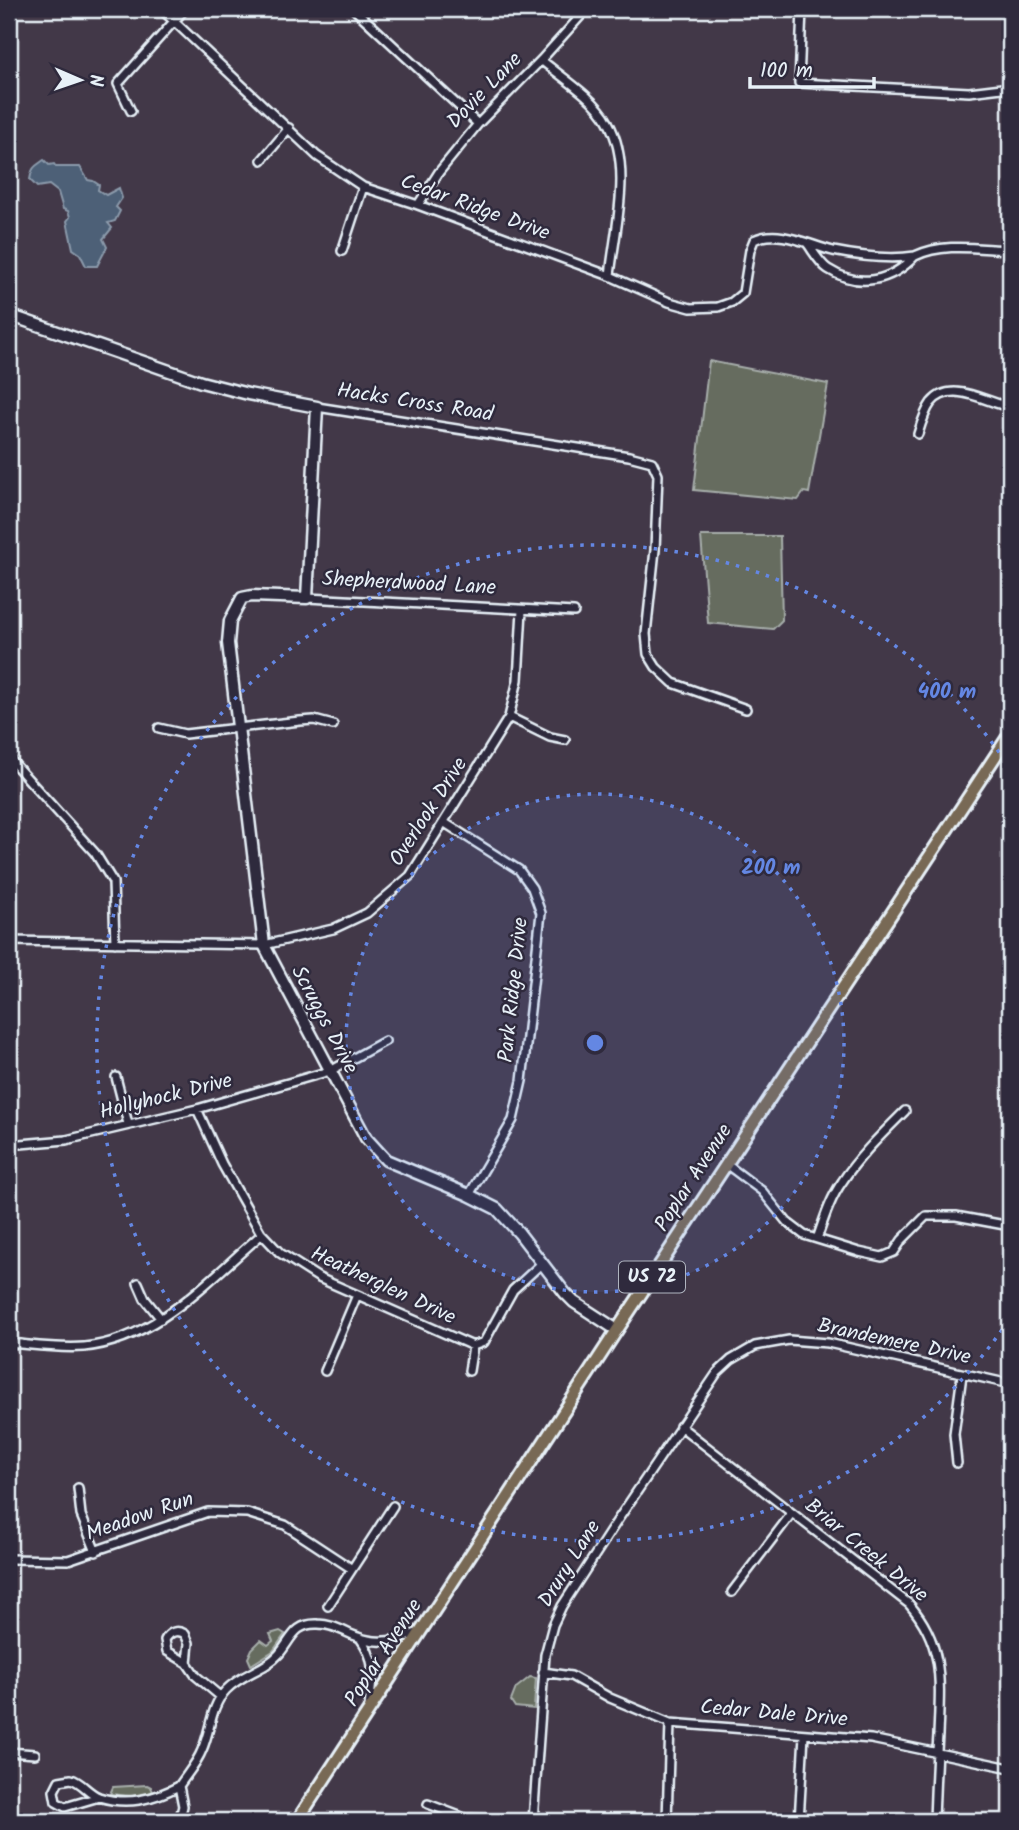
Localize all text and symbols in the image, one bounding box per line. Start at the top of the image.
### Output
street label: Dovie Lane [440,44,531,137]
north arrow [46,46,116,116]
scale bar [750,46,874,90]
text: 100 m [760,55,813,88]
text: N [80,74,110,87]
street label: Cedar Ridge Drive [396,166,555,251]
street label: Hacks Cross Road [334,374,496,432]
street label: Shepherdwood Lane [321,563,497,605]
text: 400 m [918,676,976,709]
street label: Overlook Drive [381,750,477,873]
text: 200 m [741,852,801,885]
street label: Park Ridge Drive [490,915,538,1064]
street label: Scruggs Drive [282,960,367,1081]
centre of rings [583,1031,607,1055]
street label: Hollyhock Drive [96,1064,236,1129]
street label: Poplar Avenue [647,1117,742,1239]
street label: Heatherglen Drive [305,1238,462,1334]
road number: US 72 [619,1261,685,1292]
street label: Brandemere Drive [814,1310,974,1374]
street label: Meadow Run [82,1483,198,1551]
street label: Briar Creek Drive [797,1491,936,1612]
street label: Drury Lane [530,1513,610,1614]
street label: Poplar Avenue [337,1592,432,1714]
street label: Cedar Dale Drive [699,1691,850,1737]

